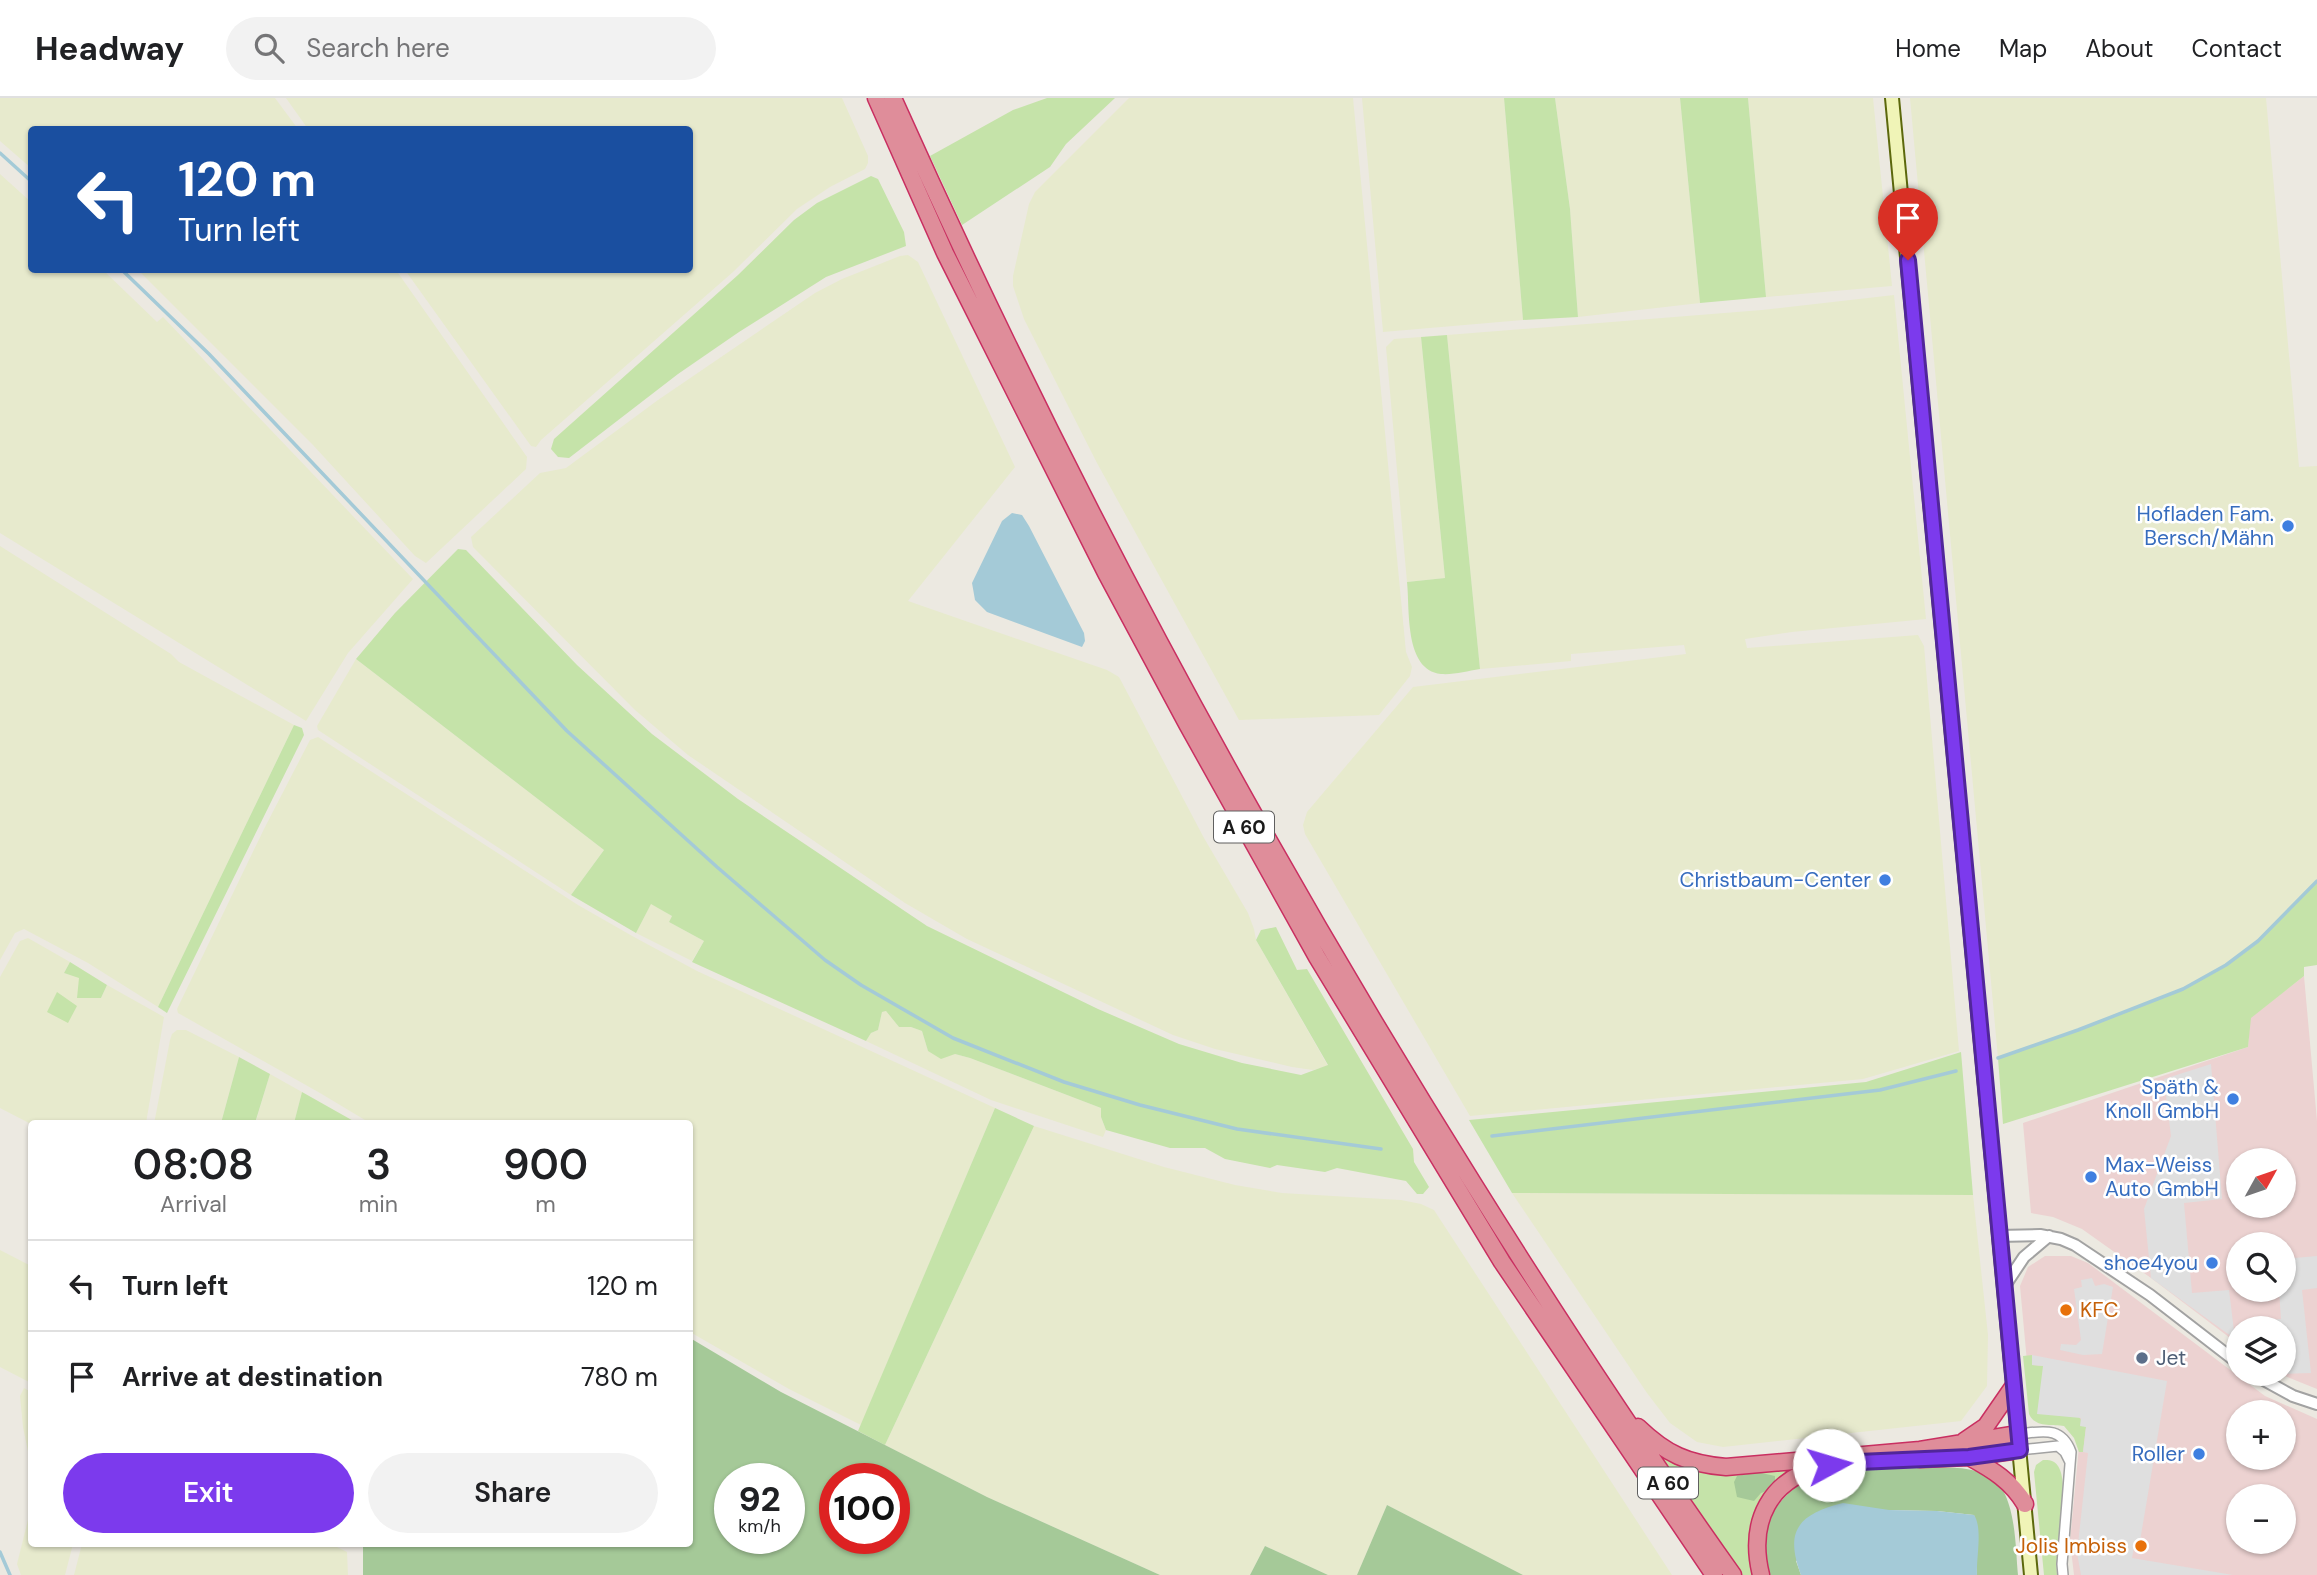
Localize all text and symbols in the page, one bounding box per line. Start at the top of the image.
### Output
search box [226,17,716,80]
text: Headway [35,27,184,70]
icon: search [250,29,288,67]
text: Search here [306,31,450,65]
text: Home [1895,33,1961,64]
text: Map [1999,33,2047,64]
text: About [2085,33,2154,64]
text: Contact [2192,33,2282,64]
text: 120 m [178,147,316,211]
icon: left [63,154,154,245]
pin [1878,188,1938,260]
icon: arrive [1889,199,1927,237]
text: Turn left [178,209,300,251]
place label: Hofladen Fam. Bersch/Mähn [2136,500,2274,552]
marker: Hofladen Fam. Bersch/Mähn [2280,518,2296,534]
road number: A 60 [1214,812,1274,842]
place label: Christbaum-Center [1679,866,1871,894]
marker: Christbaum-Center [1877,872,1893,888]
place label: Späth & Knoll GmbH [2105,1073,2219,1125]
marker: Späth & Knoll GmbH [2225,1091,2241,1107]
text: 08:08 [133,1137,254,1192]
text: 3 [366,1137,391,1192]
text: 900 [503,1137,588,1192]
north arrow [2226,1148,2296,1218]
map controls [2226,1148,2296,1554]
place label: Max-Weiss Auto GmbH [2105,1151,2219,1203]
marker: Max-Weiss Auto GmbH [2083,1169,2099,1185]
text: Arrival [160,1189,227,1219]
text: min [359,1189,398,1219]
text: m [535,1189,556,1219]
button: search [2226,1232,2296,1302]
place label: shoe4you [2104,1249,2198,1277]
marker: shoe4you [2204,1255,2220,1271]
icon: left [63,1267,101,1305]
text: Turn left [122,1269,229,1303]
text: 120 m [587,1269,658,1303]
place label: KFC [2080,1296,2119,1324]
marker: KFC [2058,1302,2074,1318]
button: layers [2226,1316,2296,1386]
place label: Jet [2156,1344,2186,1372]
marker: Jet [2134,1350,2150,1366]
icon: arrive [63,1358,101,1396]
text: Arrive at destination [122,1360,383,1394]
text: 780 m [581,1360,658,1394]
button: + [2226,1400,2296,1470]
position arrow [1792,1428,1866,1502]
place label: Roller [2132,1440,2185,1468]
marker: Roller [2191,1446,2207,1462]
button: Exit [63,1453,354,1533]
button: Share [368,1453,658,1533]
speed limit sign: 100 [819,1463,910,1554]
road number: A 60 [1638,1468,1698,1498]
text: 92 [738,1476,781,1522]
button: − [2226,1484,2296,1554]
text: km/h [738,1514,781,1538]
place label: Jolis Imbiss [2015,1532,2127,1560]
marker: Jolis Imbiss [2133,1538,2149,1554]

